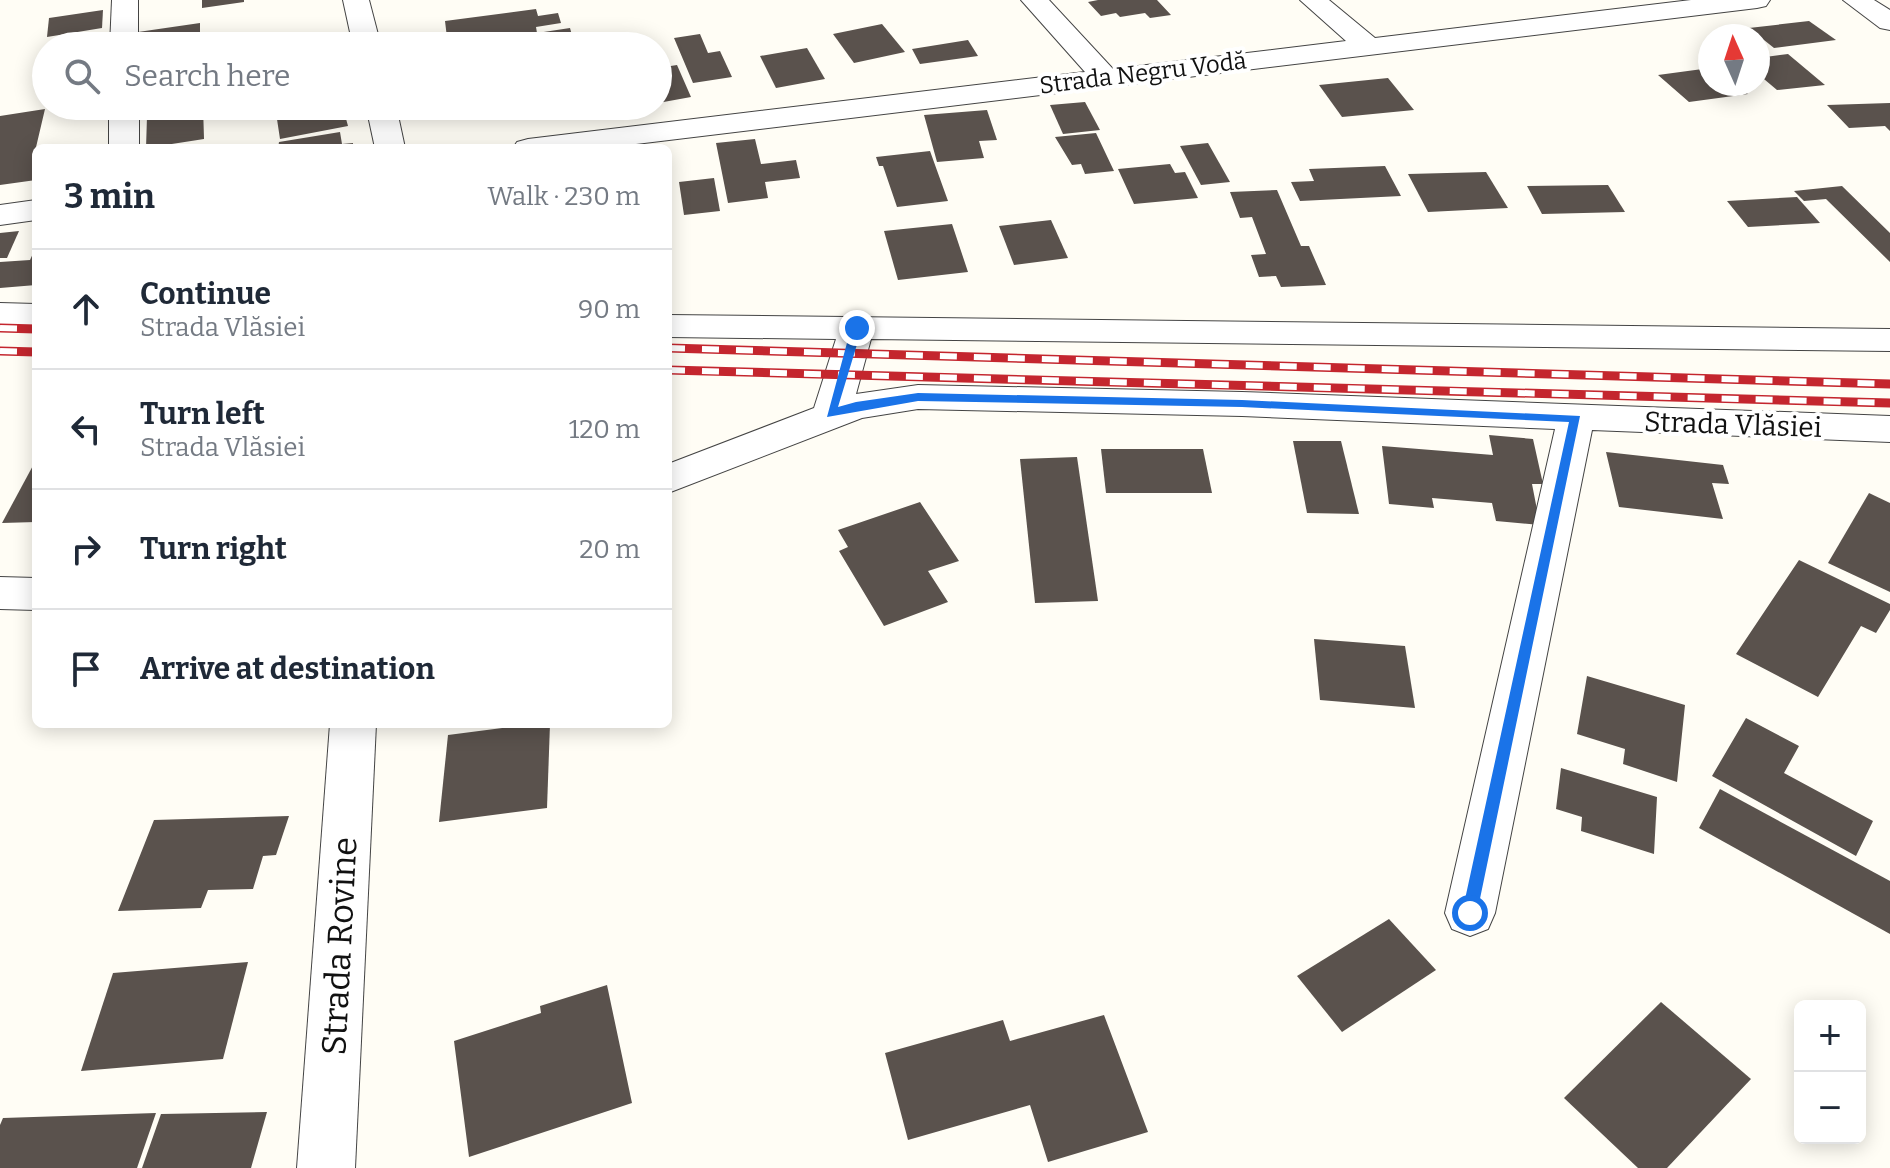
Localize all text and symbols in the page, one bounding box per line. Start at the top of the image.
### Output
north arrow [1698,24,1770,96]
search box [32,32,672,120]
street label: Strada Negru Vodă [1038,46,1248,100]
icon: search [60,54,104,98]
text: Search here [124,58,291,94]
text: 3 min [64,176,155,217]
text: Walk · 230 m [488,181,640,212]
text: Continue [140,276,271,312]
icon: ahead [64,287,108,331]
text: 90 m [578,294,640,325]
route end [839,310,875,346]
text: Strada Vlăsiei [140,312,305,343]
text: Turn left [140,396,265,432]
street label: Strada Vlăsiei [1643,405,1823,444]
icon: left [64,407,108,451]
text: 120 m [569,414,640,445]
text: Strada Vlăsiei [140,432,305,463]
icon: right [64,527,108,571]
text: Turn right [140,531,287,567]
text: 20 m [579,534,640,565]
icon: arrive [64,647,108,691]
text: Arrive at destination [140,651,435,687]
street label: Strada Rovine [313,836,366,1056]
route start [1452,895,1488,931]
map controls [1794,1000,1866,1144]
button: + [1794,1000,1866,1072]
button: − [1794,1072,1866,1144]

